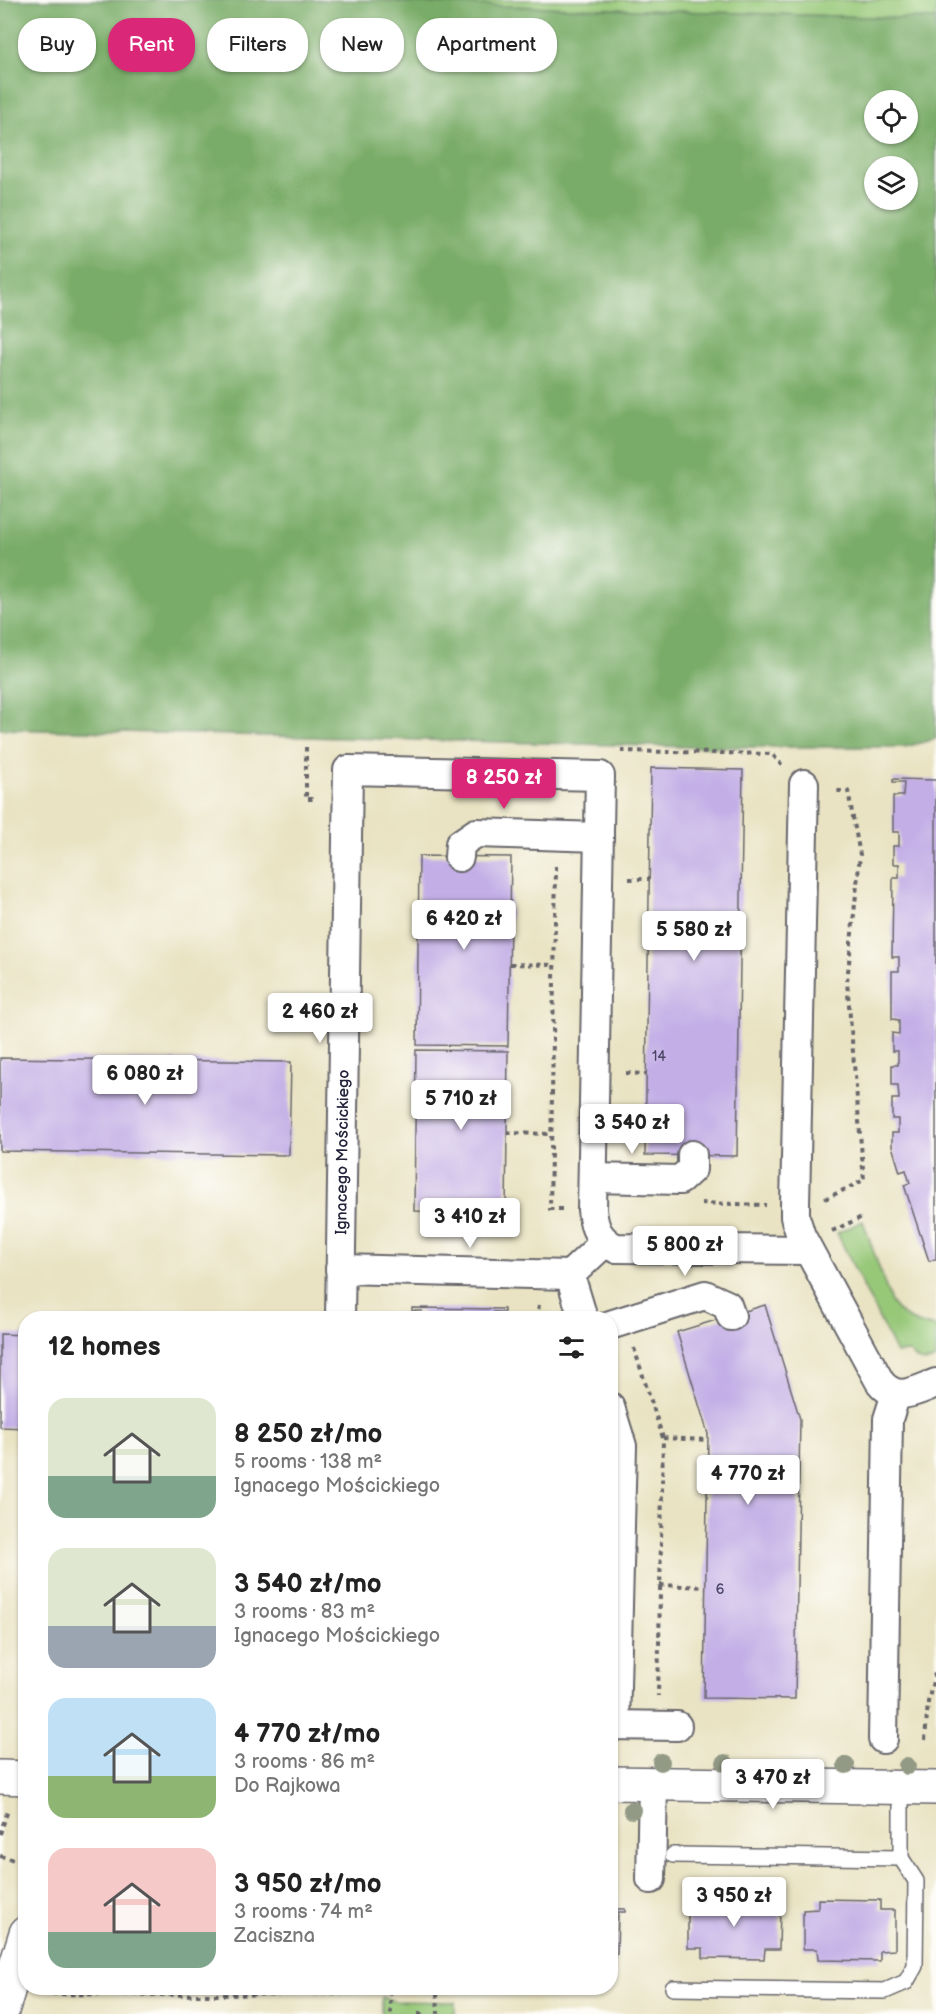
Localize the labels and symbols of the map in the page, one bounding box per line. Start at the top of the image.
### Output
pin: 8 250 zł [442,759,566,810]
pin: 6 420 zł [402,900,526,951]
pin: 5 580 zł [632,911,756,962]
pin: 2 460 zł [258,993,382,1044]
house number: 14 [652,1048,666,1065]
pin: 6 080 zł [83,1055,207,1106]
street label: Ignacego Mościckiego [332,1069,353,1235]
pin: 5 710 zł [399,1080,523,1131]
pin: 3 540 zł [570,1104,694,1155]
pin: 3 410 zł [408,1198,532,1249]
pin: 5 800 zł [623,1226,747,1277]
pin: 4 770 zł [686,1455,810,1506]
house number: 6 [716,1581,725,1598]
pin: 3 470 zł [711,1759,835,1810]
pin: 3 950 zł [672,1877,796,1928]

